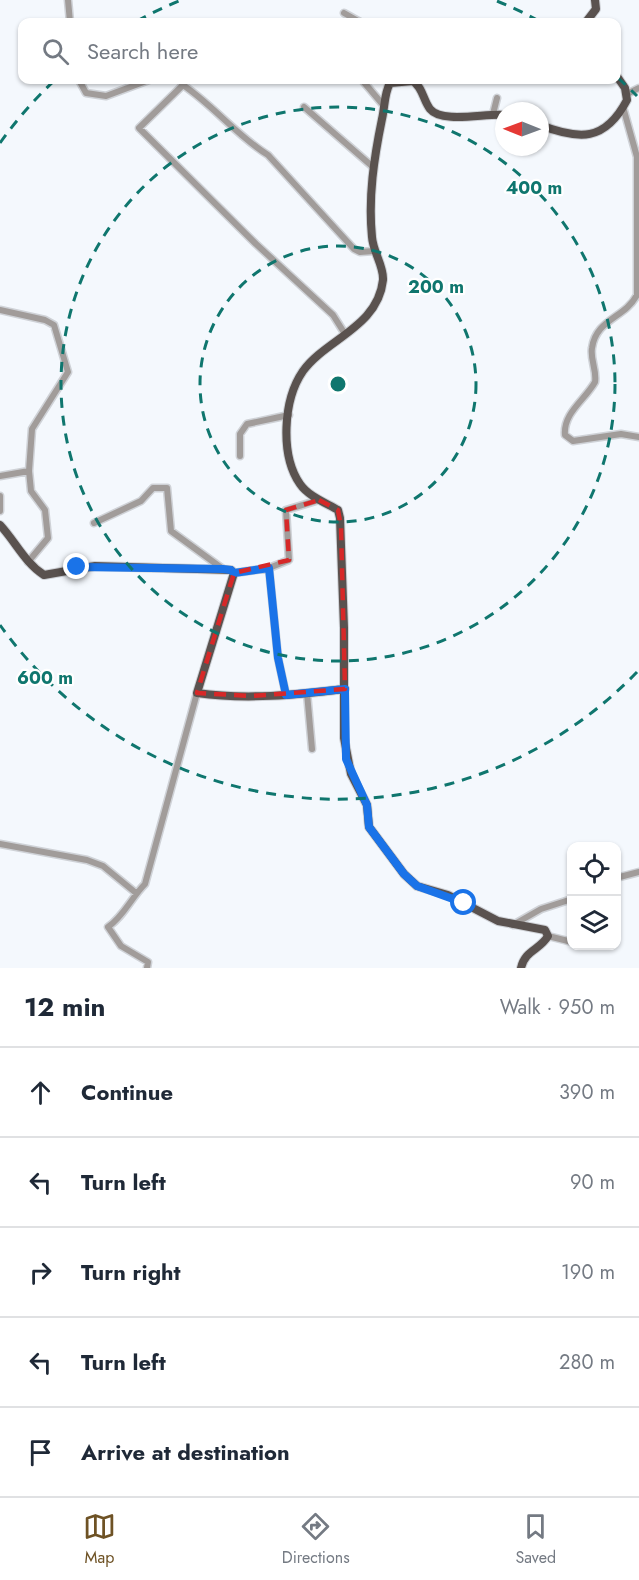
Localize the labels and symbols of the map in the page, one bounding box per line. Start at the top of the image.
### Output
north arrow [495,102,549,156]
text: 400 m [506,175,562,201]
text: 200 m [408,274,464,300]
centre of rings [328,374,348,394]
route end [63,553,89,579]
text: 600 m [17,665,73,691]
route start [450,889,476,915]

